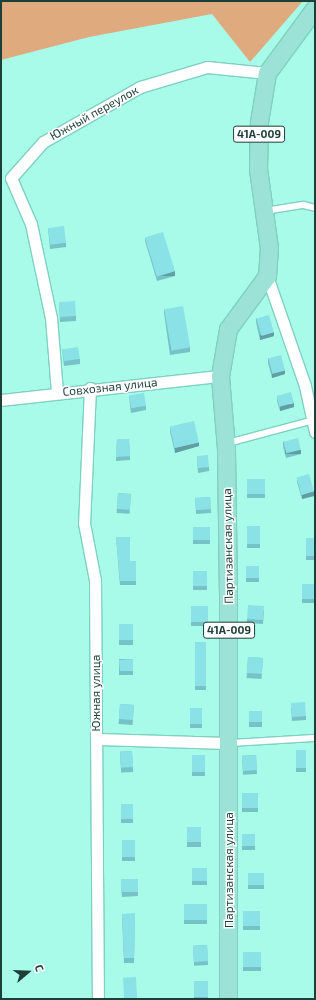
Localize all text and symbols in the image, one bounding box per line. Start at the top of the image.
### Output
street label: Южный переулок [47,83,141,143]
road number: 41А-009 [233,125,285,143]
street label: Совхозная улица [62,375,158,399]
street label: Партизанская улица [220,488,236,604]
road number: 41А-009 [203,621,255,639]
street label: Южная улица [89,655,103,731]
street label: Партизанская улица [222,812,236,928]
north arrow [8,952,48,992]
text: С [33,963,47,973]

